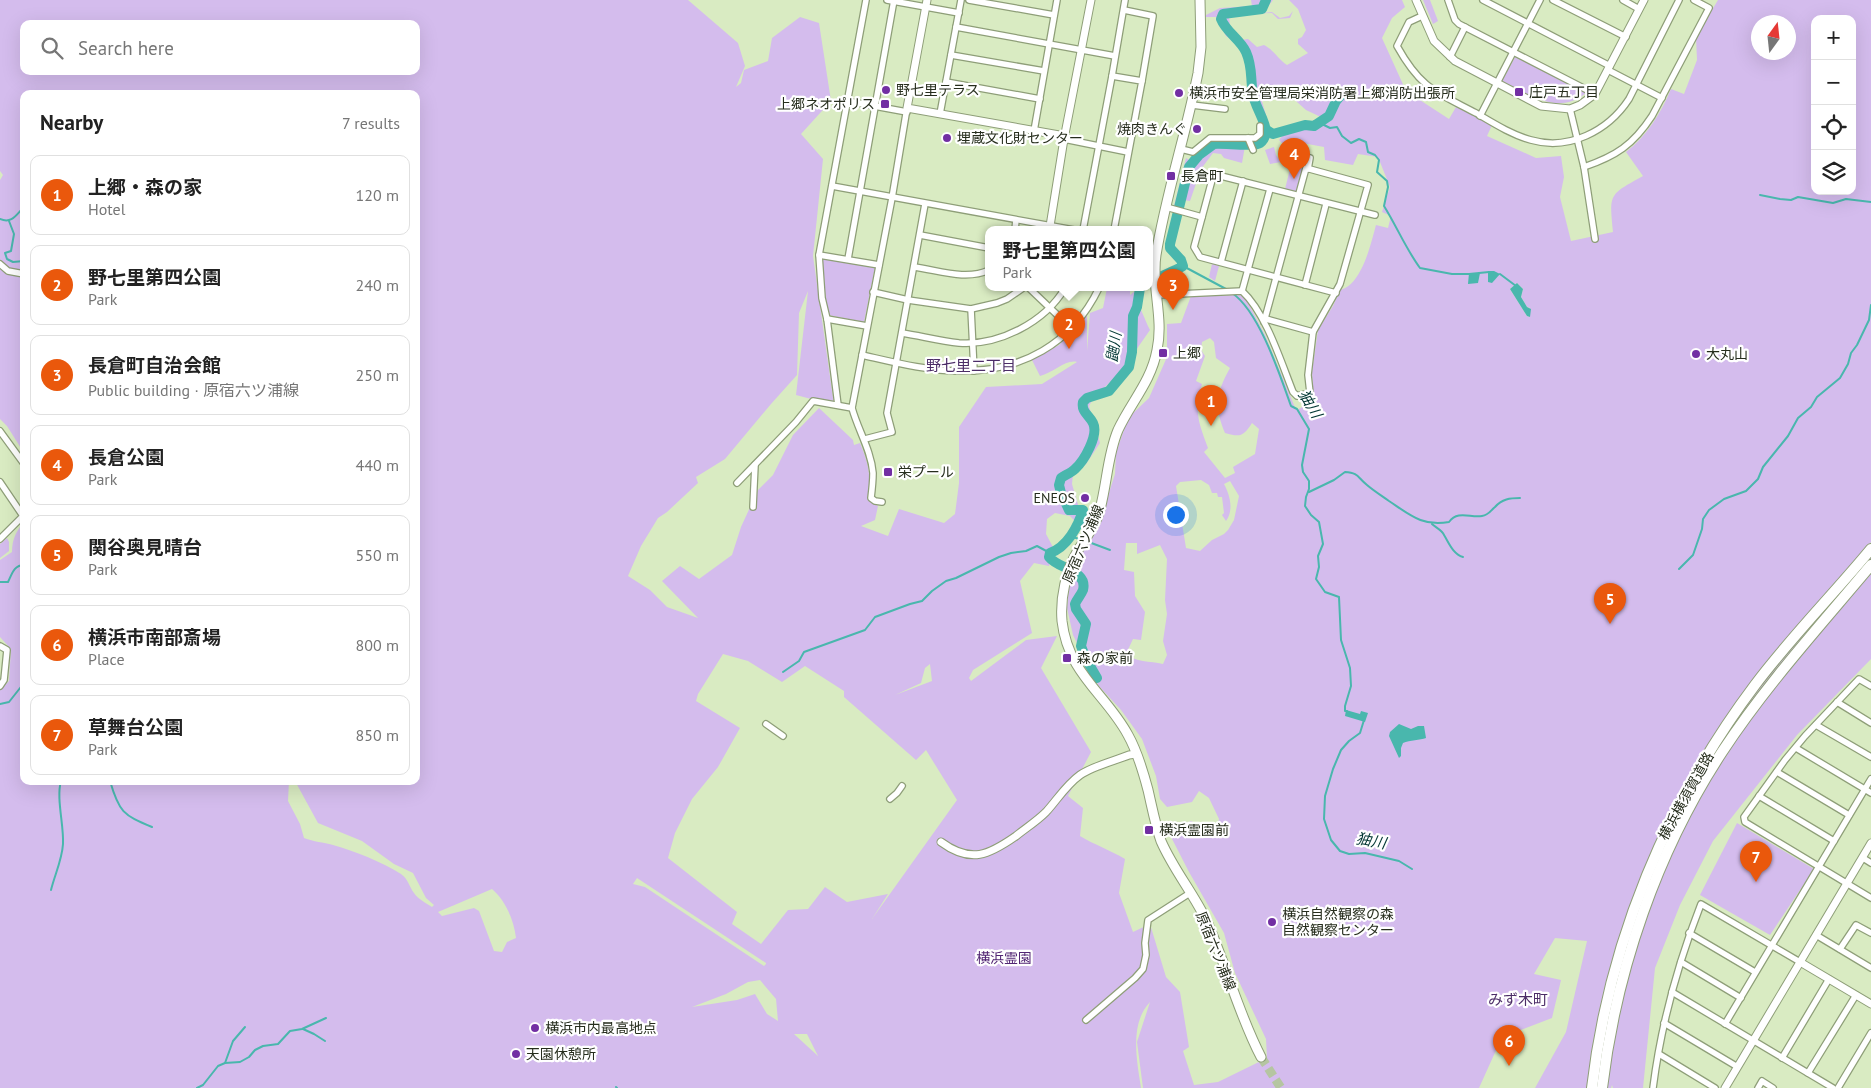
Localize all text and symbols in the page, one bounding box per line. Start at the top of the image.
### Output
north arrow [1751,15,1796,60]
map controls [1811,15,1856,195]
button: + [1811,15,1856,60]
search box [20,20,420,75]
icon: search [38,34,66,62]
text: Search here [78,36,174,60]
button: − [1811,60,1856,105]
place label: 野七里テラス [896,81,980,99]
place label: 庄戸五丁目 [1529,83,1599,101]
marker: 野七里テラス [880,84,892,96]
place label: 横浜市安全管理局栄消防署上郷消防出張所 [1189,84,1455,102]
marker: 庄戸五丁目 [1513,86,1525,98]
marker: 横浜市安全管理局栄消防署上郷消防出張所 [1173,87,1185,99]
place label: 上郷ネオポリス [777,95,875,113]
marker: 上郷ネオポリス [879,98,891,110]
button: locate [1811,105,1856,150]
text: Nearby [40,109,103,136]
text: 7 results [342,113,400,133]
place label: 焼肉きんぐ [1117,120,1187,138]
marker: 焼肉きんぐ [1191,123,1203,135]
place label: 埋蔵文化財センター [957,129,1083,147]
marker: 埋蔵文化財センター [941,132,953,144]
pin: 4 [1278,138,1310,179]
button: layers [1811,150,1856,195]
place label: 長倉町 [1181,167,1223,185]
marker: 長倉町 [1165,170,1177,182]
text: 上郷・森の家 [88,175,202,199]
text: 1 [52,185,62,205]
text: 120 m [356,185,399,205]
text: Hotel [88,199,125,219]
popup [985,226,1153,291]
text: 野七里第四公園 [1002,238,1136,262]
text: Park [1002,262,1032,282]
text: 野七里第四公園 [88,265,221,289]
pin: 3 [1157,269,1189,310]
text: 2 [52,275,62,295]
text: 240 m [356,275,399,295]
text: Park [88,289,117,309]
pin: 2 [1053,308,1085,349]
water label: 鼬川 [1102,329,1125,363]
place label: 上郷 [1173,344,1201,362]
place label: 大丸山 [1706,345,1748,363]
marker: 上郷 [1157,347,1169,359]
marker: 大丸山 [1690,348,1702,360]
text: 長倉町自治会館 [88,353,221,377]
district label: 野七里二丁目 [926,356,1016,375]
text: 3 [52,365,62,385]
text: 250 m [356,365,399,385]
text: Public building · 原宿六ツ浦線 [88,380,299,400]
pin: 1 [1195,385,1227,426]
water label: 㹨川 [1295,386,1327,423]
text: 長倉公園 [88,445,164,469]
text: 4 [52,455,62,475]
text: 440 m [356,455,399,475]
place label: 栄プール [898,463,954,481]
marker: 栄プール [882,466,894,478]
text: Park [88,469,117,489]
place label: ENEOS [1034,489,1075,507]
marker: ENEOS [1079,492,1091,504]
street label: 原宿六ツ浦線 [1058,502,1108,586]
your location [1163,502,1189,528]
text: 関谷奥見晴台 [88,535,202,559]
text: 5 [52,545,62,565]
text: 550 m [356,545,399,565]
text: Park [88,559,117,579]
pin: 5 [1594,583,1626,624]
text: 横浜市南部斎場 [88,625,221,649]
text: 6 [52,635,62,655]
text: 800 m [356,635,399,655]
text: Place [88,649,125,669]
place label: 森の家前 [1077,649,1133,667]
marker: 森の家前 [1061,652,1073,664]
text: 草舞台公園 [88,715,183,739]
text: 7 [52,725,62,745]
text: 850 m [356,725,399,745]
text: Park [88,739,117,759]
street label: 横浜横須賀道路 [1654,749,1718,843]
place label: 横浜霊園前 [1159,821,1229,839]
marker: 横浜霊園前 [1143,824,1155,836]
water label: 㹨川 [1355,829,1389,853]
pin: 7 [1740,841,1772,882]
place label: 横浜自然観察の森 自然観察センター [1282,905,1394,939]
street label: 原宿六ツ浦線 [1192,909,1240,993]
marker: 横浜自然観察の森 自然観察センター [1266,916,1278,928]
park label: 横浜霊園 [976,949,1032,967]
district label: みず木町 [1488,990,1548,1009]
place label: 横浜市内最高地点 [545,1019,657,1037]
marker: 横浜市内最高地点 [529,1022,541,1034]
pin: 6 [1493,1025,1525,1066]
place label: 天園休憩所 [526,1045,596,1063]
marker: 天園休憩所 [510,1048,522,1060]

